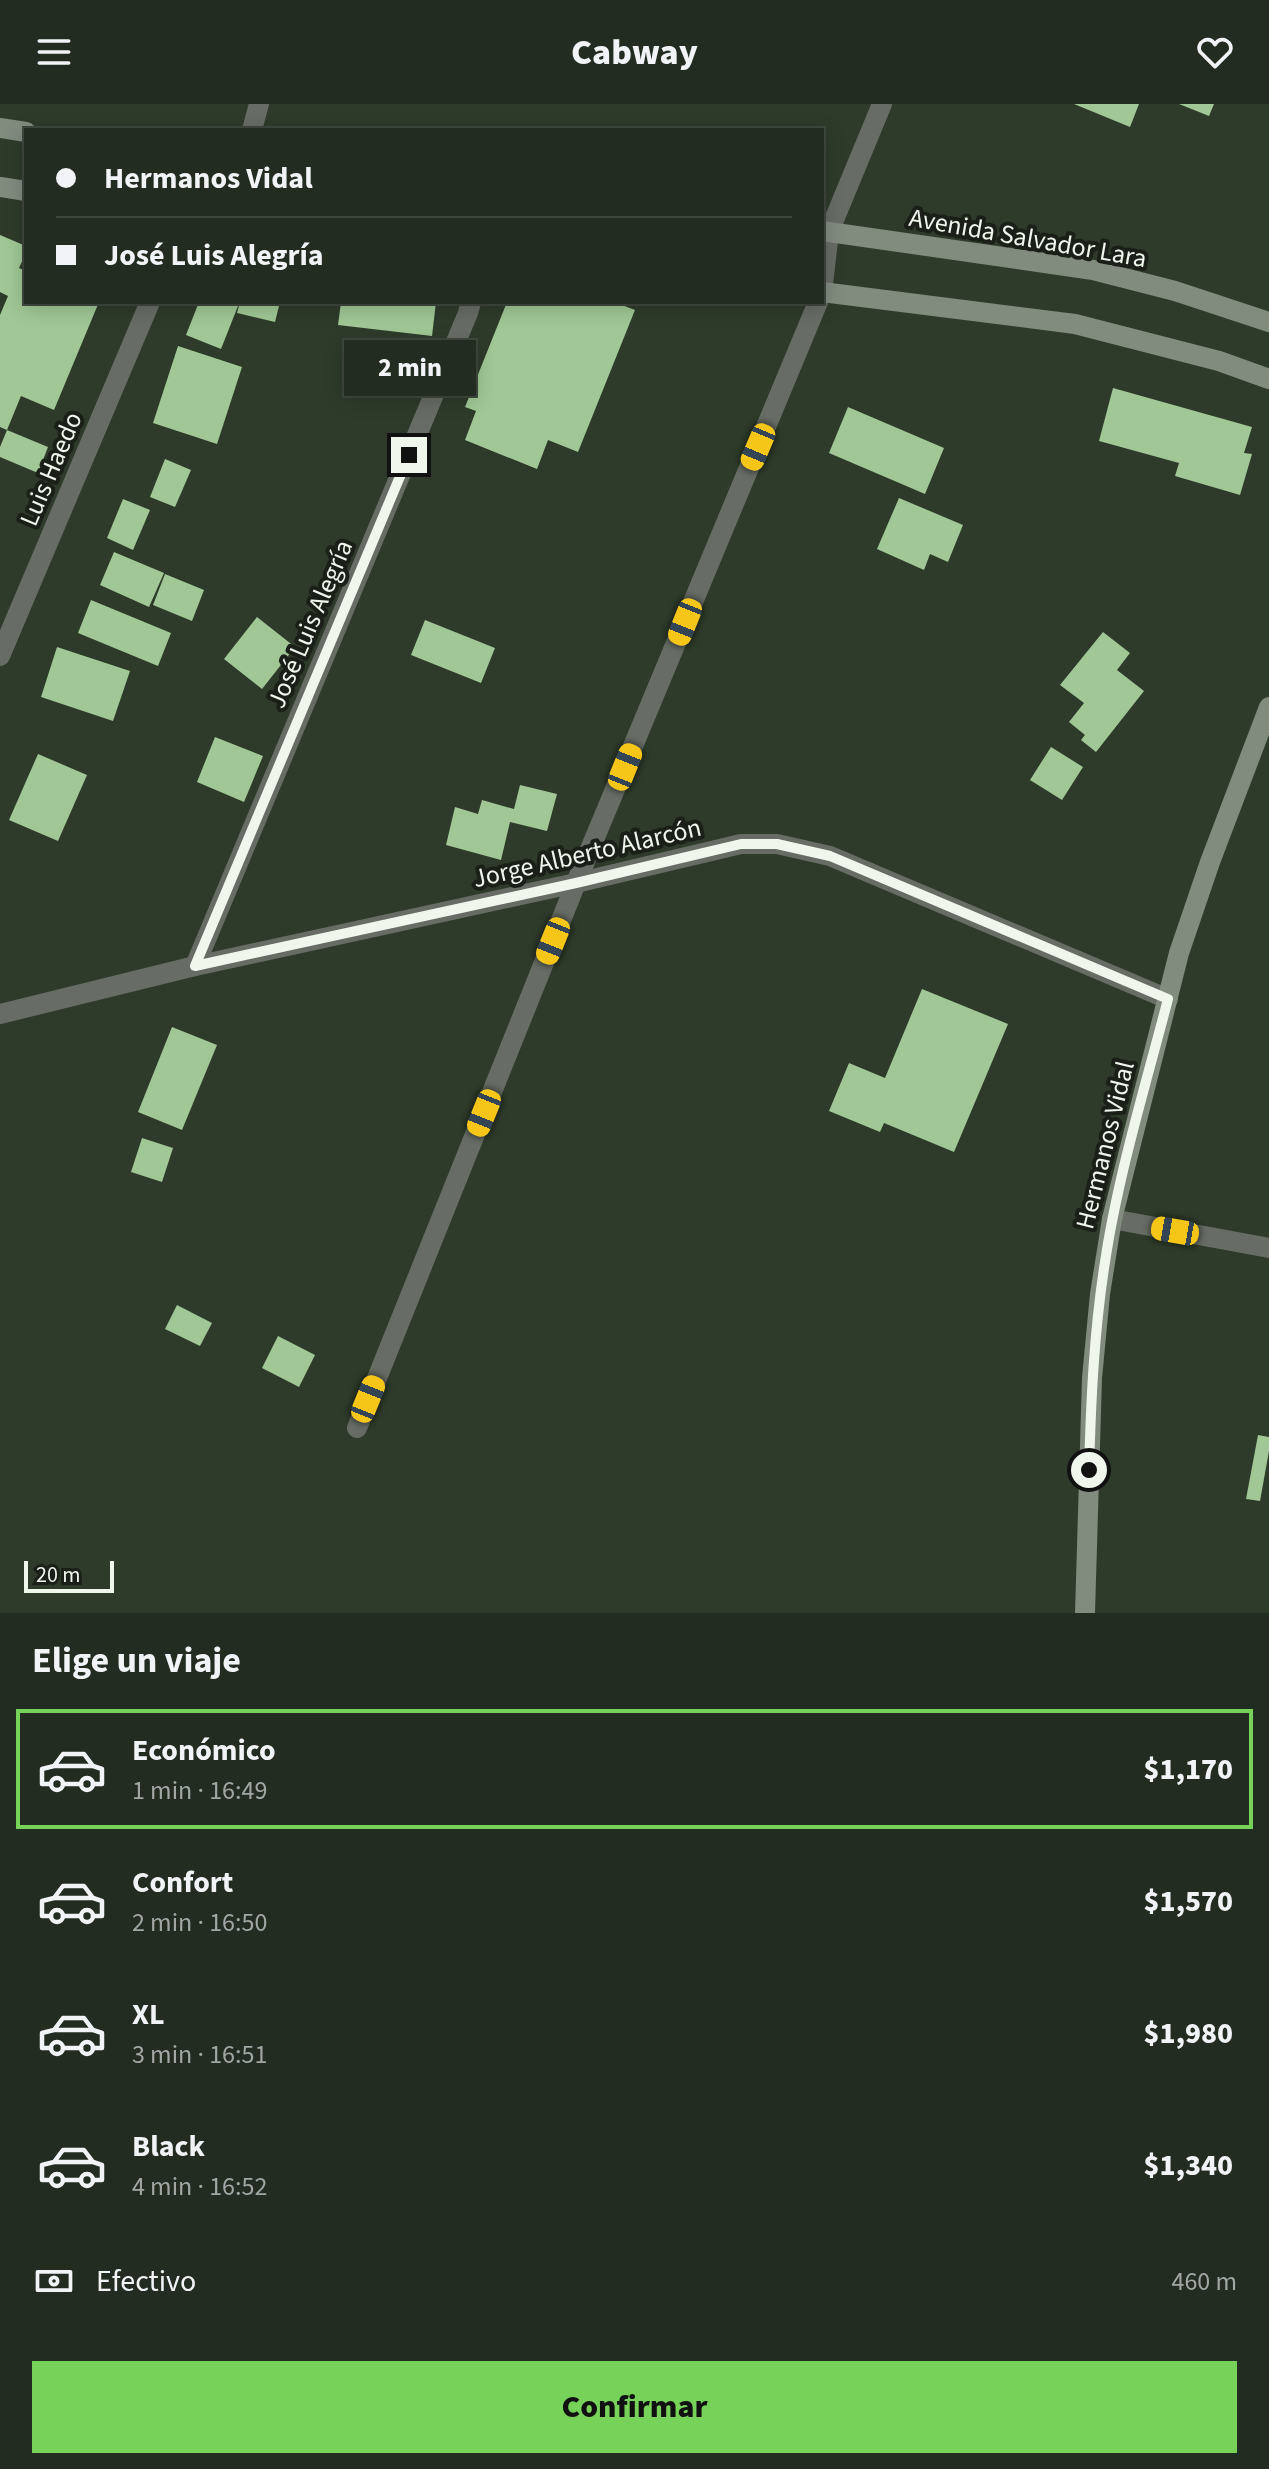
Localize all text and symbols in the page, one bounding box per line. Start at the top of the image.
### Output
text: Cabway [571,27,698,78]
icon: menu [32,30,76,74]
icon: heart [1193,30,1237,74]
text: Hermanos Vidal [104,157,313,200]
street label: Avenida Salvador Lara [906,199,1150,277]
text: José Luis Alegría [104,234,324,277]
callout: 2 min [343,339,475,395]
text: 2 min [378,349,442,386]
street label: Luis Haedo [10,406,92,532]
car [738,420,778,474]
route end [391,437,427,473]
street label: José Luis Alegría [258,534,362,714]
car [665,595,705,649]
car [605,740,645,794]
street label: Jorge Alberto Alarcón [469,809,705,897]
car [533,914,573,968]
street label: Hermanos Vidal [1066,1057,1144,1233]
car [464,1086,504,1140]
car [1149,1215,1201,1247]
car [348,1372,388,1426]
route start [1071,1452,1107,1488]
scale bar [24,1557,114,1593]
text: 20 m [36,1559,81,1591]
text: Elige un viaje [32,1635,241,1686]
text: Económico [132,1729,276,1772]
icon: car [36,1733,108,1805]
text: $1,170 [1144,1748,1233,1791]
text: 1 min · 16:49 [132,1772,267,1809]
text: Confort [132,1861,233,1904]
icon: car [36,1865,108,1937]
text: $1,570 [1144,1880,1233,1923]
text: 2 min · 16:50 [132,1904,267,1941]
text: XL [132,1993,165,2036]
icon: car [36,1997,108,2069]
text: $1,980 [1144,2012,1233,2055]
text: 3 min · 16:51 [132,2036,267,2073]
text: Black [132,2125,205,2168]
icon: car [36,2129,108,2201]
text: $1,340 [1144,2144,1233,2187]
text: 4 min · 16:52 [132,2168,267,2205]
icon: cash [32,2259,76,2303]
text: Efectivo [96,2260,196,2303]
text: 460 m [1171,2263,1237,2300]
button: Confirmar [32,2361,1237,2453]

